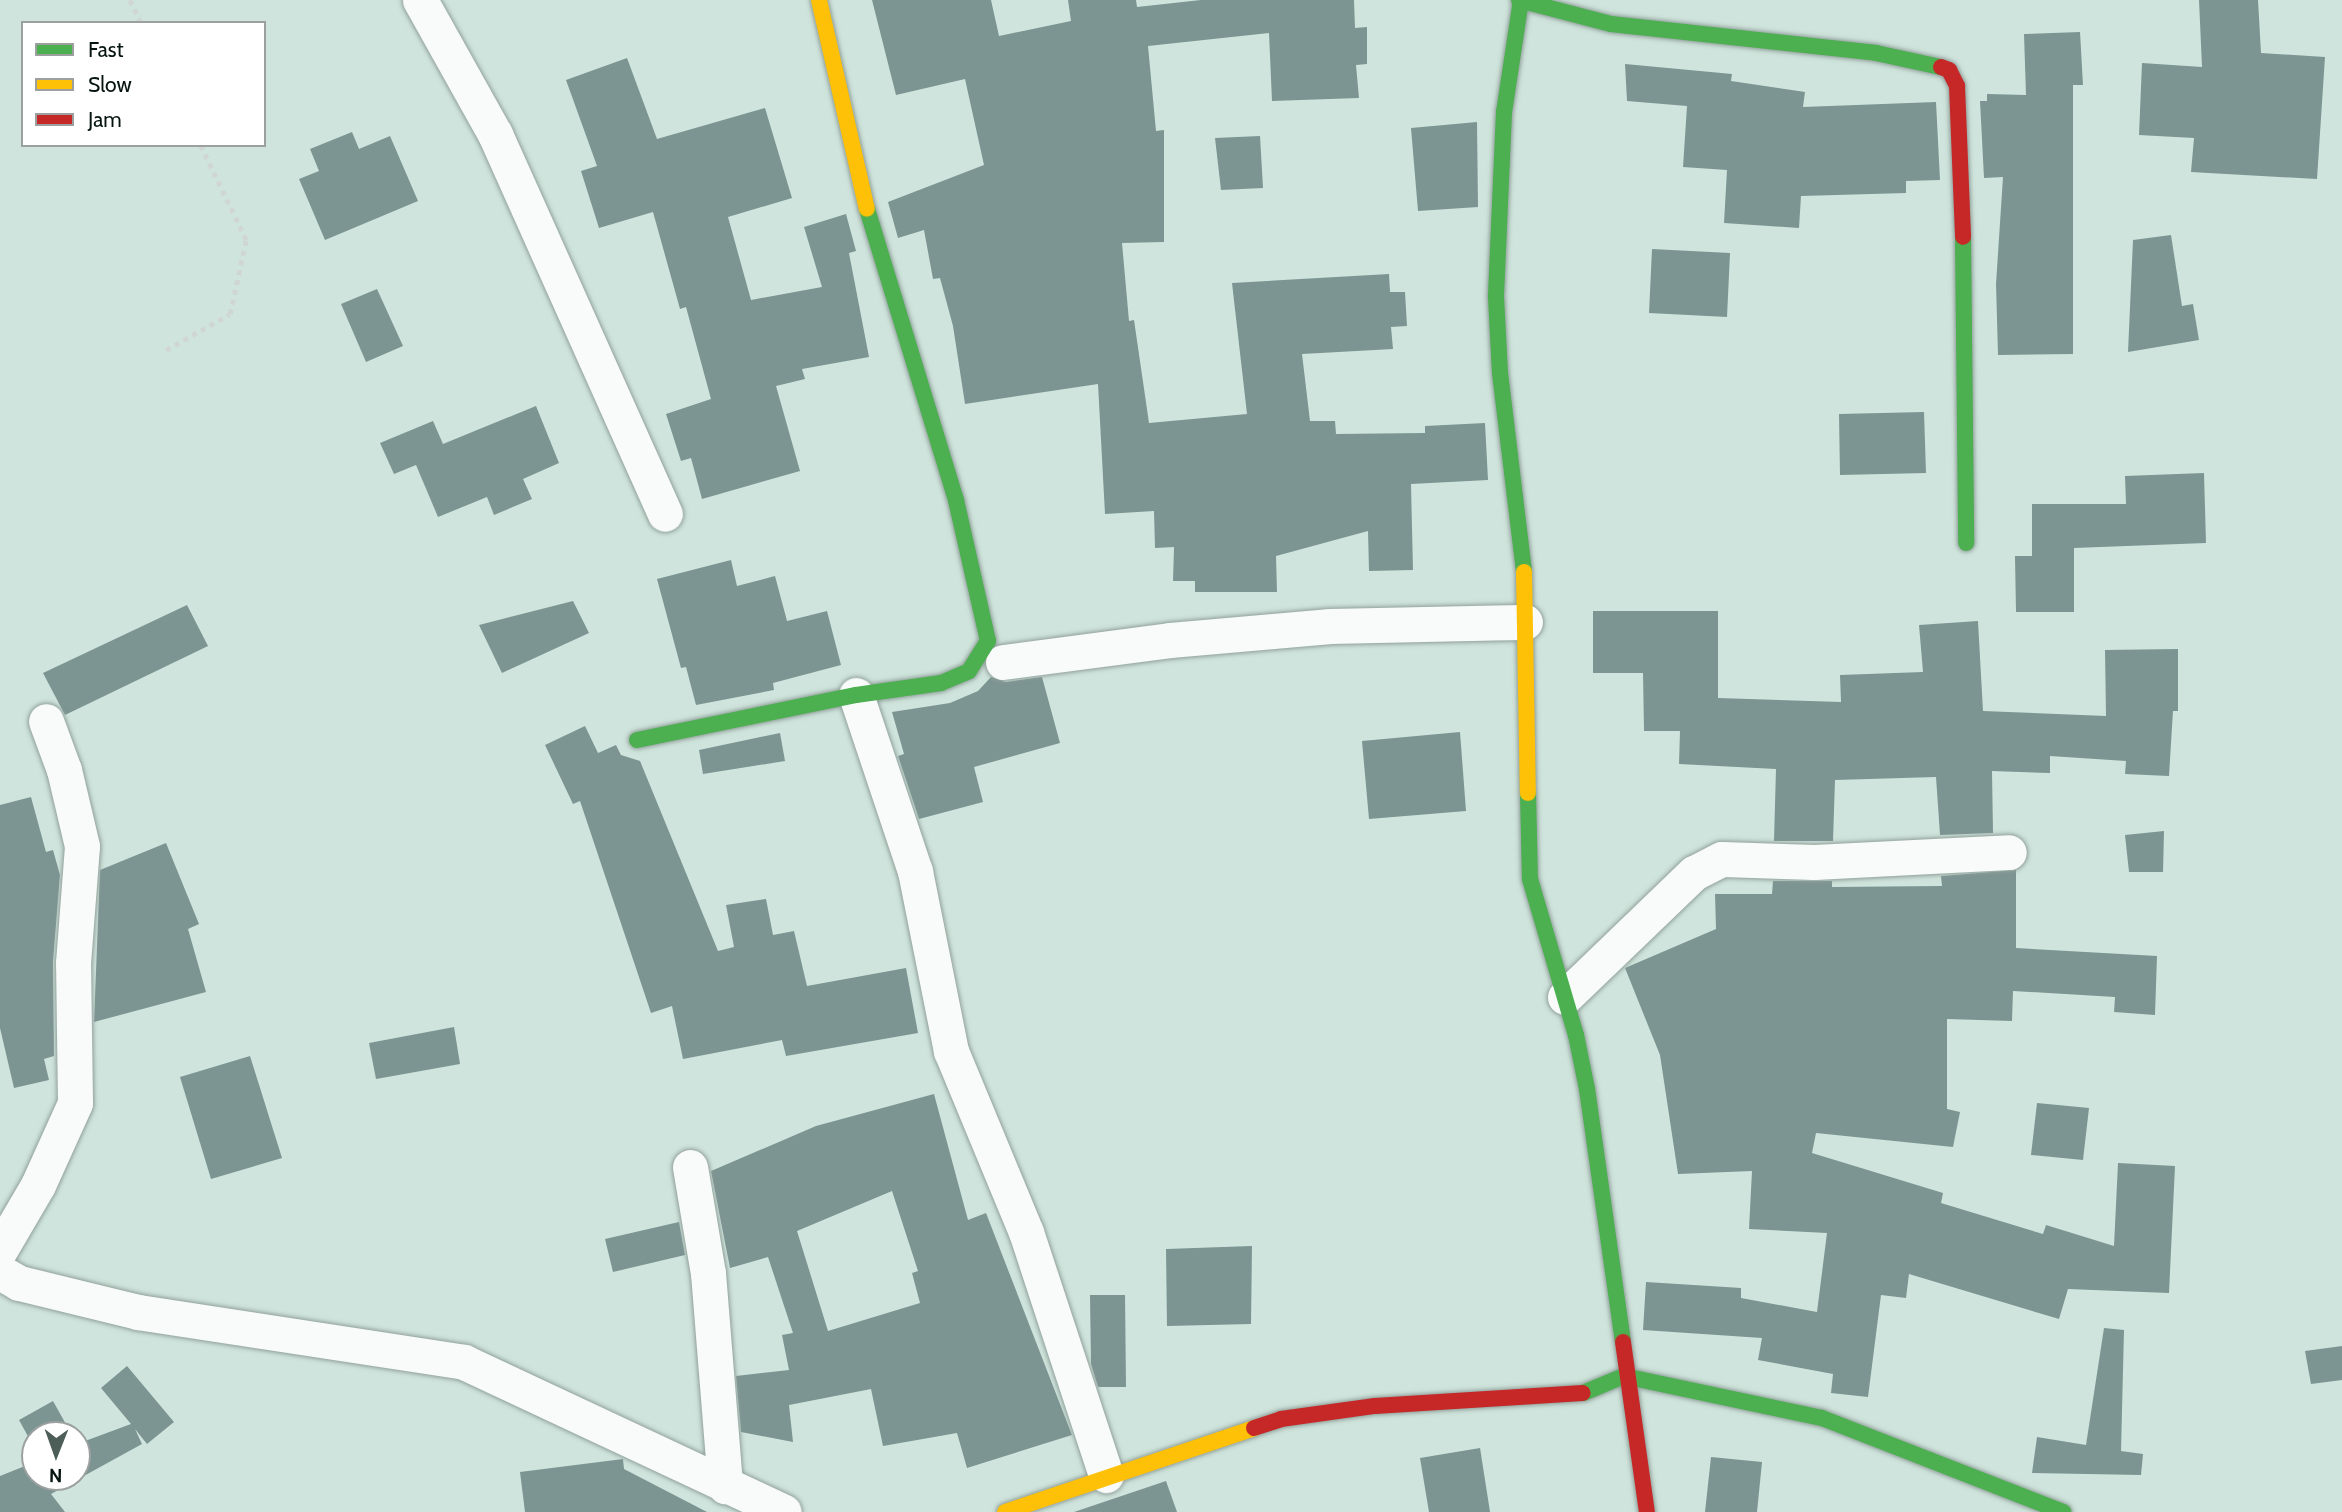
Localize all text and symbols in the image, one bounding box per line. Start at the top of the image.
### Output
legend [21,21,266,147]
text: Fast [88,37,124,62]
text: Slow [88,72,132,97]
text: Jam [88,107,122,132]
north arrow [21,1421,91,1491]
text: N [49,1464,63,1487]

